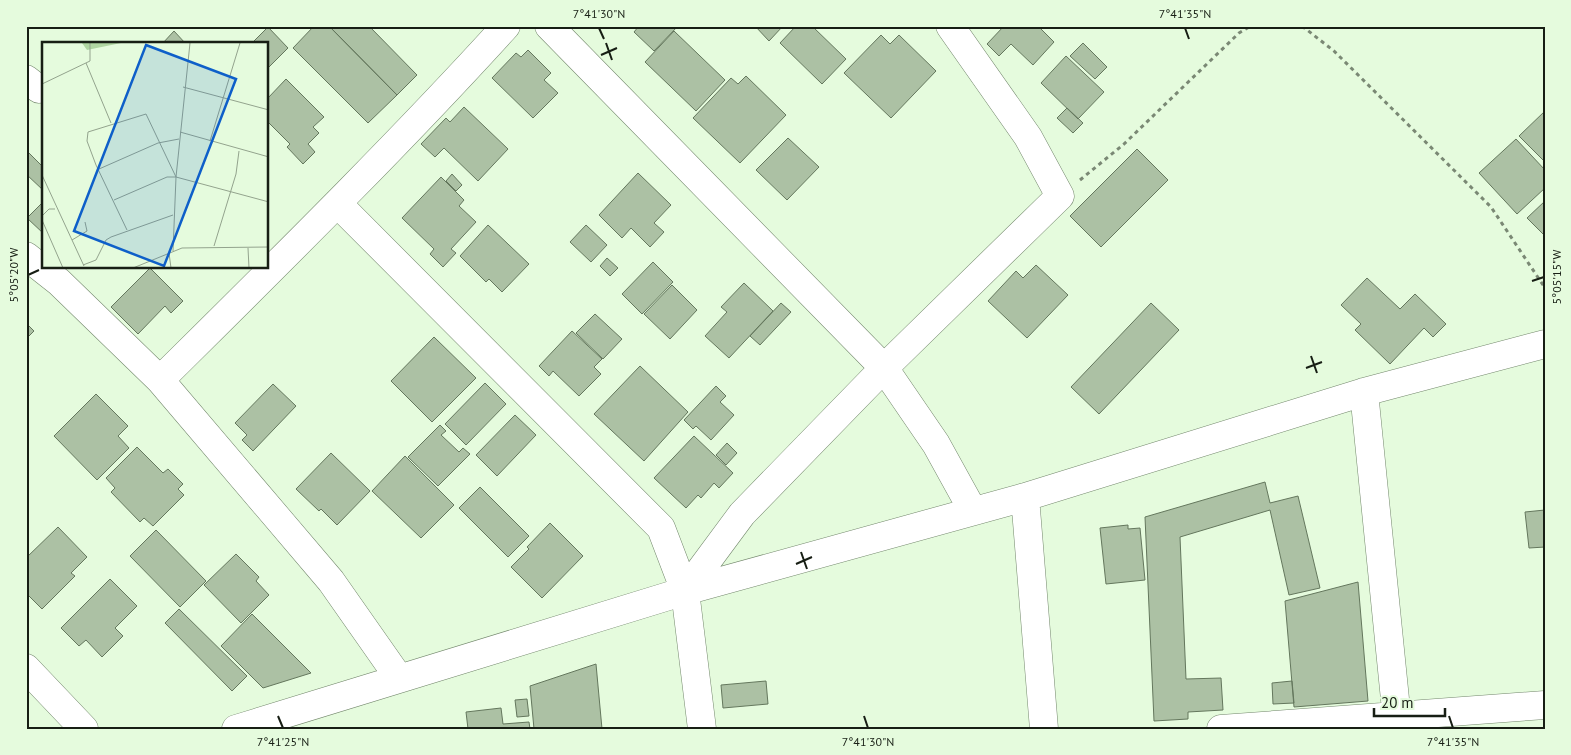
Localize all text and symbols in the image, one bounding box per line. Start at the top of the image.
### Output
text: 7°41'30"N [573,6,625,21]
text: 7°41'35"N [1159,6,1211,21]
inset map [42,42,269,269]
text: 5°05'20"W [6,248,21,302]
text: 5°05'15"W [1549,250,1564,304]
scale bar [1374,685,1445,717]
text: 20 m [1381,693,1414,712]
text: 7°41'25"N [257,734,309,749]
text: 7°41'30"N [842,734,894,749]
text: 7°41'35"N [1427,734,1479,749]

